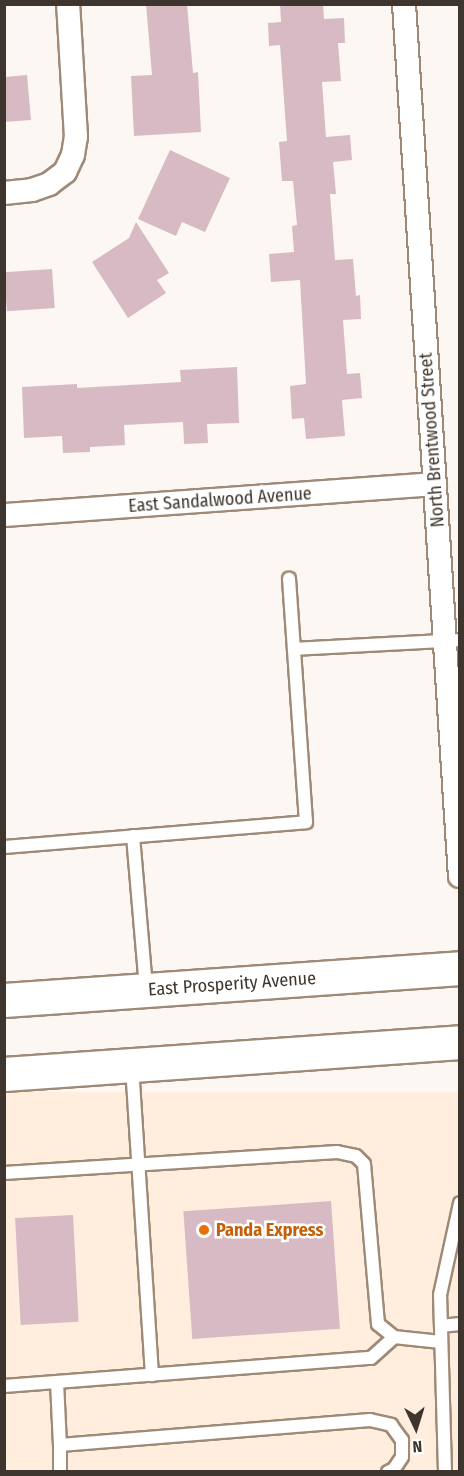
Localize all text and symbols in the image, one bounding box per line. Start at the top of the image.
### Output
street label: North Brentwood Street [415,352,449,528]
street label: East Sandalwood Avenue [128,483,312,517]
street label: East Prosperity Avenue [147,967,317,1001]
place label: Panda Express [216,1219,323,1241]
marker: Panda Express [197,1223,211,1237]
north arrow [386,1398,446,1458]
text: N [412,1437,423,1456]

